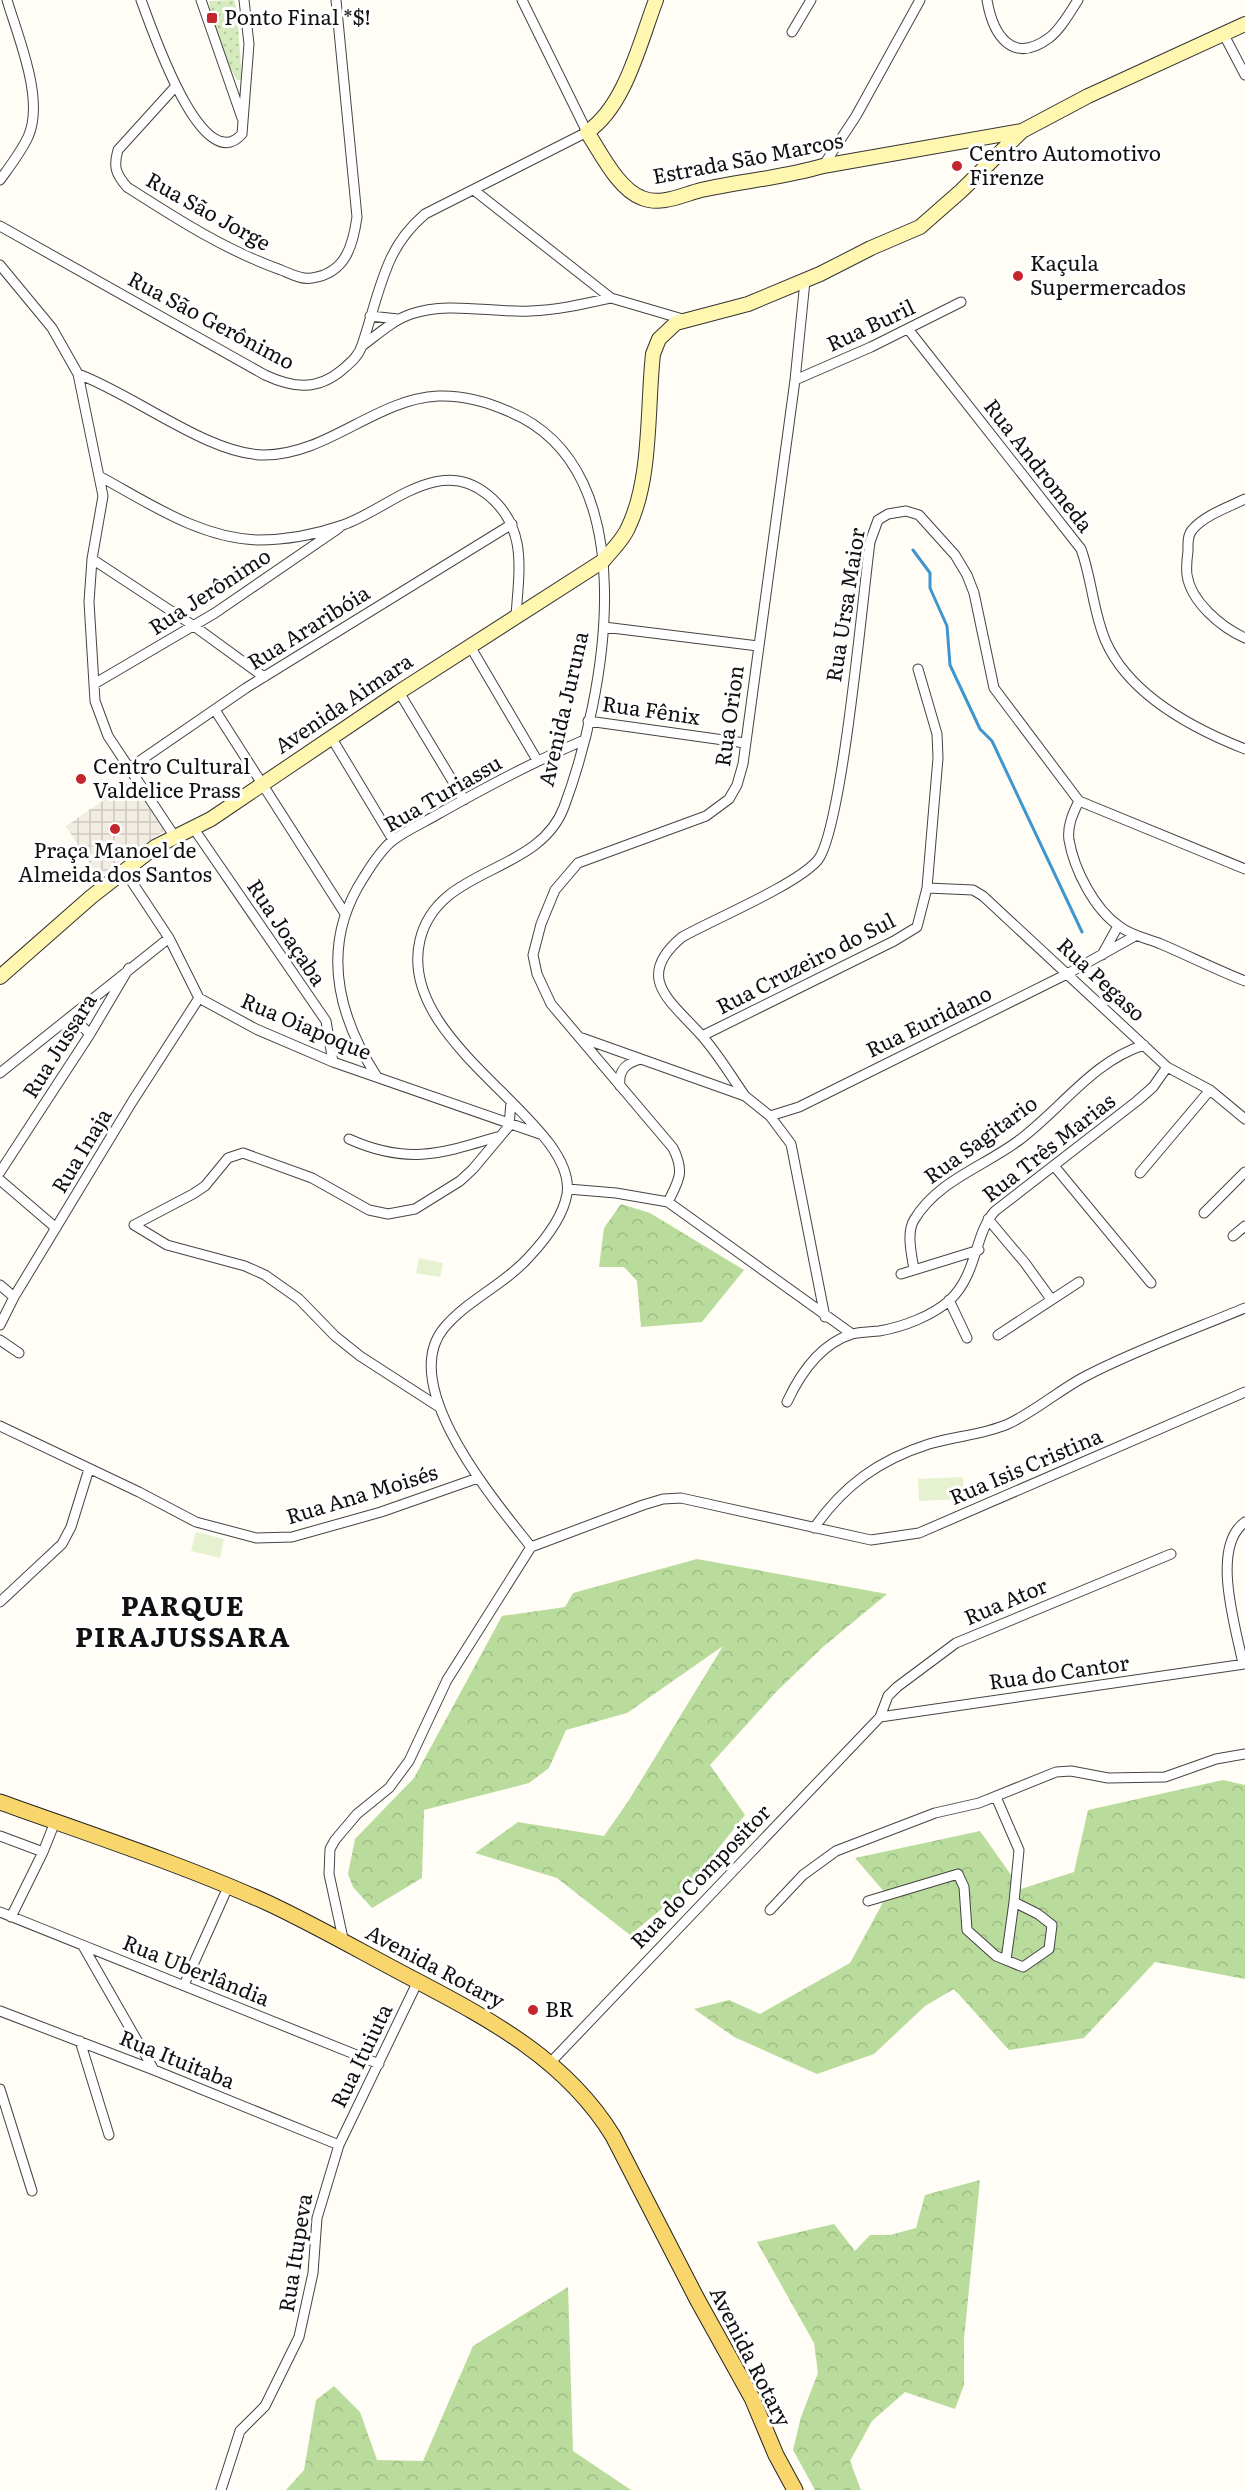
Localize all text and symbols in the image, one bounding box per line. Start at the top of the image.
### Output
place label: Ponto Final *$! [224,0,371,31]
marker: Ponto Final *$! [205,11,219,25]
street label: Estrada São Marcos [650,123,845,190]
place label: Centro Automotivo Firenze [969,136,1161,191]
marker: Centro Automotivo Firenze [950,159,964,173]
street label: Rua São Jorge [141,163,277,257]
place label: Kaçula Supermercados [1030,246,1186,301]
street label: Rua São Gerônimo [123,262,301,376]
marker: Kaçula Supermercados [1011,269,1025,283]
street label: Rua Buril [821,290,919,358]
street label: Rua Andromeda [978,391,1102,538]
street label: Rua Ursa Maior [816,525,871,684]
street label: Rua Jerônimo [142,539,276,641]
street label: Rua Araribóia [241,576,375,676]
street label: Avenida Juruna [529,627,595,789]
street label: Avenida Aimara [267,644,418,760]
street label: Rua Orion [705,663,750,768]
street label: Rua Fênix [600,686,702,731]
street label: Rua Turiassu [377,745,507,838]
place label: Centro Cultural Valdelice Prass [93,749,250,804]
marker: Centro Cultural Valdelice Prass [74,772,88,786]
marker: Praça Manoel de Almeida dos Santos [108,822,122,836]
place label: Praça Manoel de Almeida dos Santos [18,833,212,888]
street label: Rua Joaçaba [241,872,336,992]
street label: Rua Cruzeiro do Sul [710,903,900,1020]
street label: Rua Pegaso [1052,929,1154,1027]
street label: Rua Euridano [860,976,996,1064]
street label: Rua Oiapoque [237,983,377,1066]
street label: Rua Jussara [13,985,103,1103]
street label: Rua Três Marias [974,1084,1121,1208]
street label: Rua Sagitario [916,1086,1043,1190]
street label: Rua Inaja [42,1101,118,1198]
street label: Rua Isis Cristina [944,1418,1107,1511]
street label: Rua Ana Moisés [282,1455,441,1530]
street label: Rua Ator [958,1568,1052,1631]
district label: PARQUE PIRAJUSSARA [75,1584,291,1655]
street label: Rua do Cantor [986,1645,1131,1696]
street label: Rua do Compositor [622,1796,777,1955]
street label: Avenida Rotary [361,1915,512,2015]
street label: Rua Uberlândia [119,1925,276,2013]
place label: BR [545,1992,574,2023]
street label: Rua Ituiuta [321,1997,399,2112]
marker: BR [526,2003,540,2017]
street label: Rua Ituitaba [115,2020,241,2095]
street label: Rua Itupeva [269,2190,318,2314]
street label: Avenida Rotary [704,2280,801,2432]

